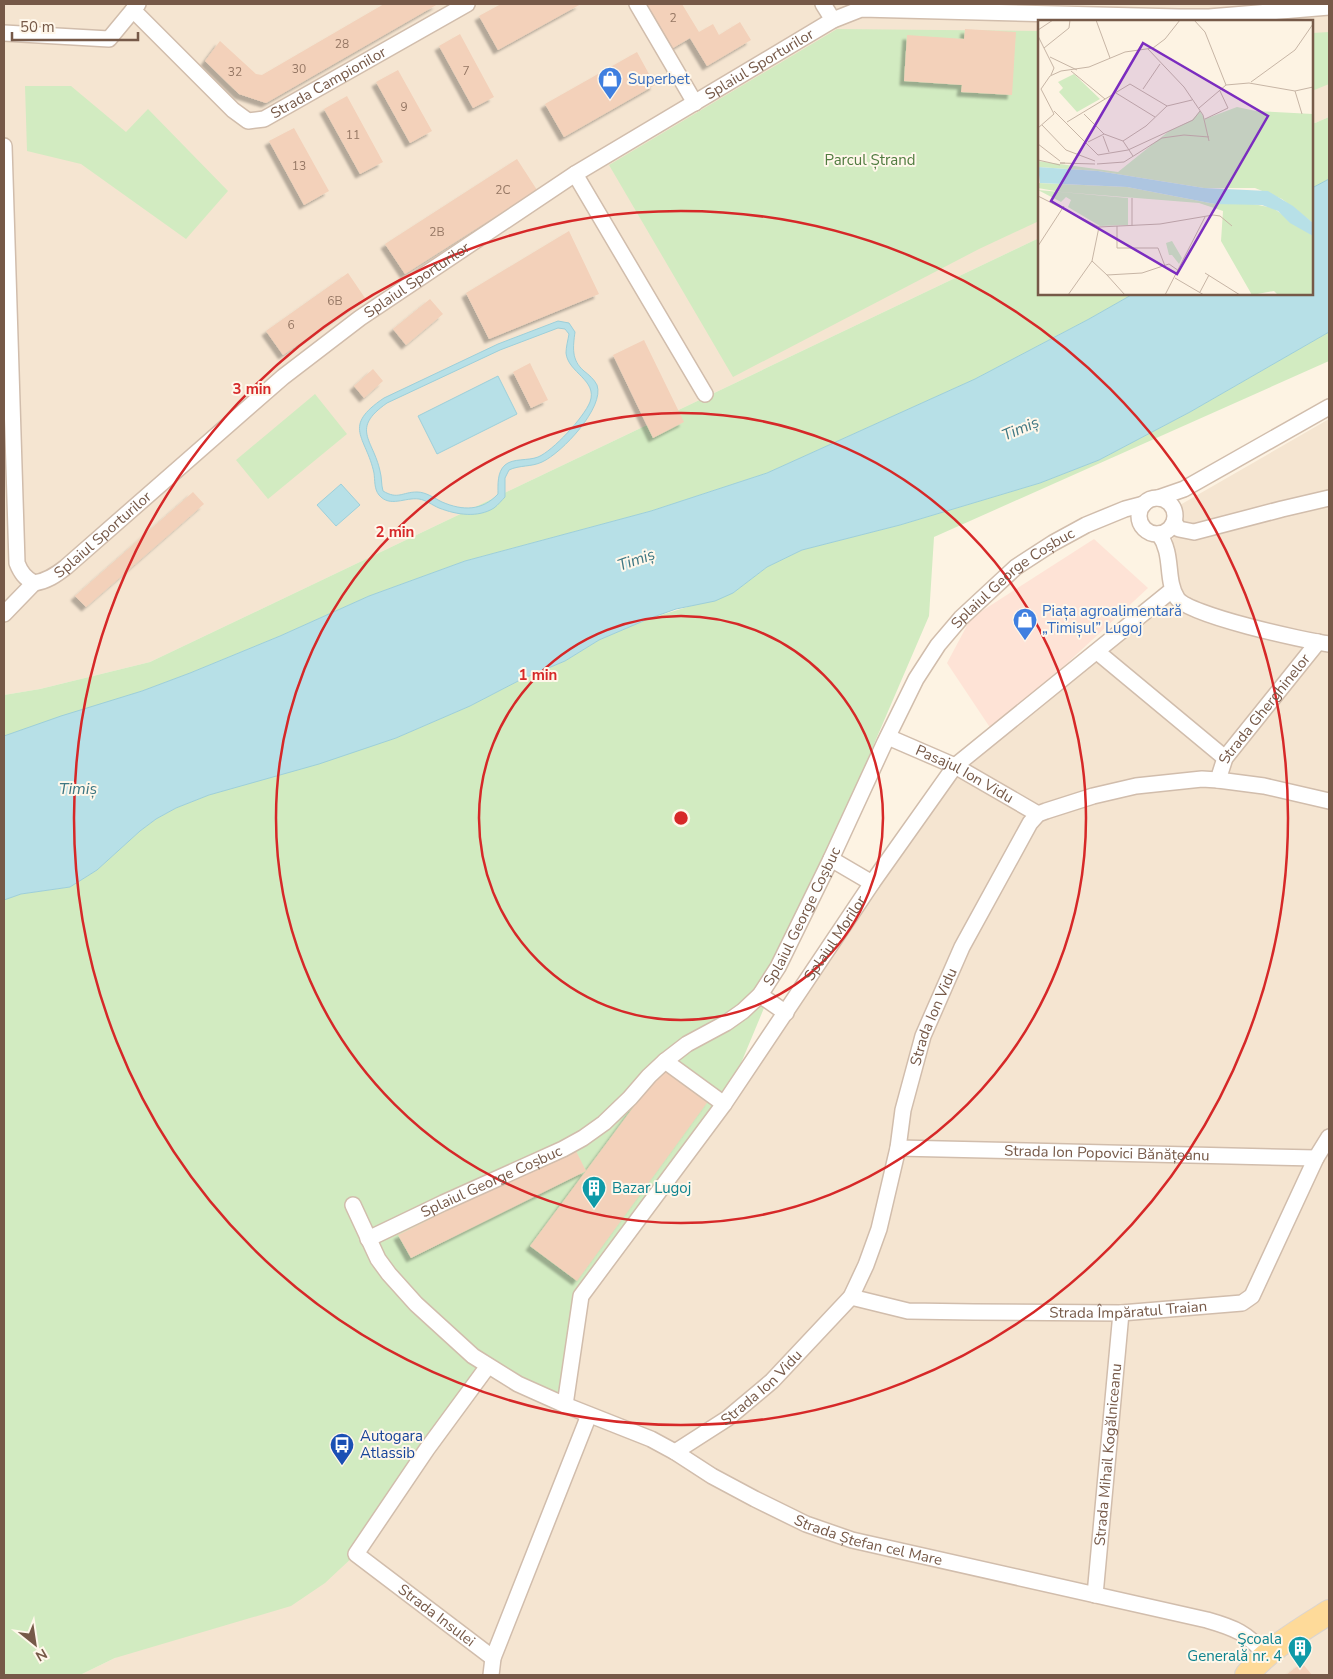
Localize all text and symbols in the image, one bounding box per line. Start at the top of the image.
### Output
scale bar [12,10,139,42]
house number: 2 [669,10,677,26]
text: 50 m [20,17,55,37]
inset map [1038,20,1313,295]
street label: Splaiul Sporturilor [701,23,818,104]
house number: 28 [335,36,349,52]
street label: Strada Campionilor [267,42,390,123]
house number: 30 [292,61,306,77]
house number: 7 [462,63,470,79]
house number: 32 [228,64,242,80]
shop icon: Superbet [597,66,623,100]
place label: Superbet [628,69,690,89]
house number: 9 [400,99,408,115]
house number: 11 [346,127,360,143]
park label: Parcul Ștrand [825,150,915,170]
house number: 13 [292,158,306,174]
house number: 2C [495,182,511,198]
house number: 2B [429,224,445,240]
street label: Splaiul Sporturilor [360,237,474,323]
house number: 6B [327,293,343,309]
house number: 6 [287,317,295,333]
text: 3 min [233,379,271,399]
water label: Timiș [998,411,1043,447]
street label: Splaiul Sporturilor [50,486,156,583]
text: 2 min [376,522,414,542]
street label: Splaiul George Coșbuc [946,523,1078,633]
water label: Timiș [615,543,658,577]
place label: Piața agroalimentară „Timișul” Lugoj [1042,601,1182,638]
shop icon: Piața agroalimentară „Timișul” Lugoj [1012,607,1038,641]
street label: Strada Gherghinelor [1214,649,1315,766]
text: 1 min [519,665,557,685]
street label: Pasajul Ion Vidu [912,740,1017,808]
water label: Timiș [59,778,98,800]
centre of rings [672,809,690,827]
street label: Splaiul George Coșbuc [758,844,845,990]
street label: Splaiul Morilor [799,891,871,985]
street label: Strada Ion Vidu [905,965,962,1068]
street label: Splaiul George Coșbuc [417,1141,565,1222]
street label: Strada Ion Popovici Bănățeanu [1004,1141,1210,1165]
building icon: Bazar Lugoj [581,1175,607,1209]
place label: Bazar Lugoj [612,1178,691,1198]
street label: Strada Împăratul Traian [1049,1296,1208,1323]
street label: Strada Ion Vidu [717,1345,806,1430]
street label: Strada Mihail Kogălniceanu [1090,1362,1126,1547]
place label: Autogara Atlassib [360,1426,423,1463]
bus stop icon: Autogara Atlassib [329,1432,355,1466]
street label: Strada Ștefan cel Mare [791,1510,944,1570]
street label: Strada Insulei [394,1579,479,1651]
north arrow [10,1619,60,1669]
place label: Şcoala Generală nr. 4 [1187,1629,1282,1666]
building icon: Şcoala Generală nr. 4 [1287,1635,1313,1669]
text: N [32,1644,51,1666]

